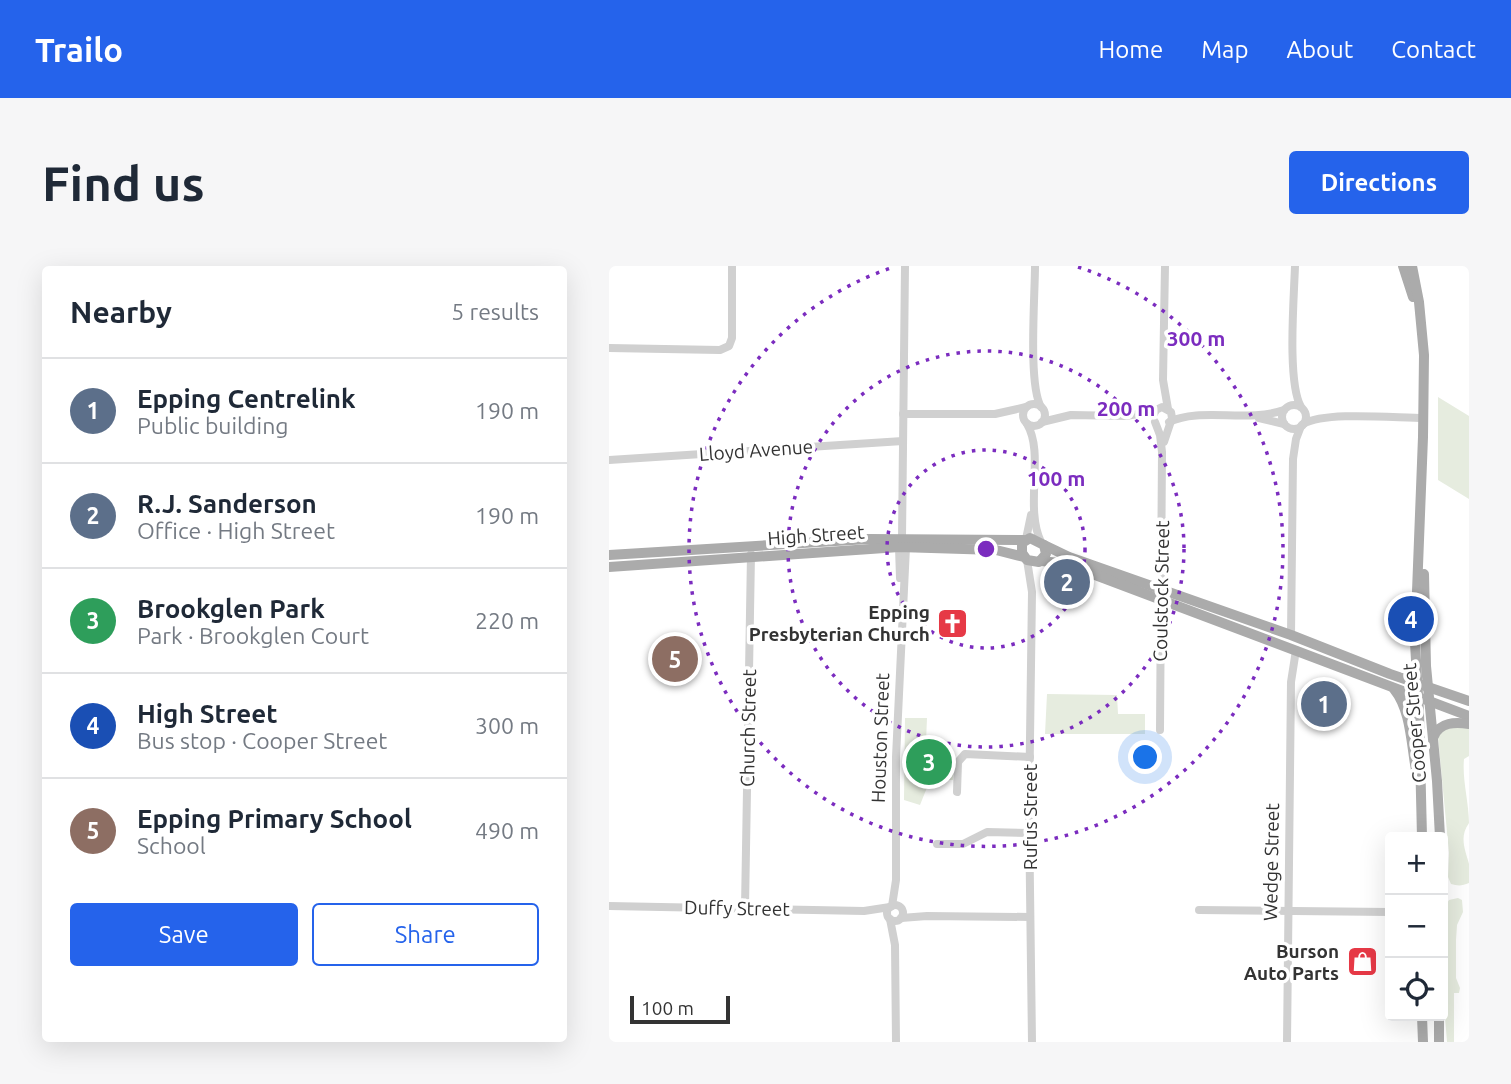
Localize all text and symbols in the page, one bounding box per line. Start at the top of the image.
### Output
text: Trailo [35,31,123,68]
text: Home [1098,36,1163,63]
text: Map [1201,36,1248,63]
text: About [1286,36,1353,63]
text: Contact [1391,36,1476,63]
button: Directions [1289,151,1469,214]
text: Find us [42,155,205,210]
text: Nearby [70,295,172,329]
text: 5 results [451,299,539,324]
text: 300 m [1167,326,1225,350]
text: Epping Centrelink [137,384,356,413]
text: 200 m [1097,396,1155,420]
text: 1 [87,398,99,423]
text: 190 m [475,398,539,423]
text: Public building [137,413,289,438]
street label: Lloyd Avenue [698,435,814,465]
text: 100 m [1027,466,1085,490]
text: R.J. Sanderson [137,489,317,518]
text: 2 [87,503,99,528]
text: 190 m [475,503,539,528]
text: Office · High Street [137,518,335,543]
street label: Coulstock Street [1149,520,1173,662]
street label: High Street [767,521,866,549]
centre of rings [974,537,998,561]
pin: 2 [1044,556,1090,608]
pin: 4 [1388,593,1434,645]
text: Brookglen Park [137,594,325,623]
place label: Epping Presbyterian Church [749,601,930,645]
church icon: Epping Presbyterian Church [936,606,970,640]
text: 3 [87,608,99,633]
text: 220 m [475,608,539,633]
text: Park · Brookglen Court [137,623,369,648]
pin: 5 [652,633,698,685]
street label: Cooper Street [1398,662,1430,784]
street label: Church Street [736,668,760,787]
street label: Houston Street [867,672,893,803]
pin: 1 [1301,678,1347,730]
text: High Street [137,699,277,728]
text: 4 [87,713,99,738]
text: 300 m [475,713,539,738]
text: Bus stop · Cooper Street [137,728,387,753]
pin: 3 [906,736,952,788]
your location [1128,740,1162,774]
street label: Rufus Street [1019,763,1041,870]
street label: Wedge Street [1259,802,1283,921]
text: Epping Primary School [137,804,412,833]
text: 5 [87,818,99,843]
text: 490 m [475,818,539,843]
map controls [1385,832,1448,1021]
button: + [1385,832,1448,895]
text: School [137,833,206,858]
button: − [1385,895,1448,958]
street label: Duffy Street [684,896,791,920]
button: Save [70,903,298,966]
button: Share [312,903,539,966]
place label: Burson Auto Parts [1244,940,1339,984]
shop icon: Burson Auto Parts [1345,945,1379,979]
button: locate [1385,958,1448,1021]
scale bar [630,993,730,1025]
text: 100 m [641,997,694,1019]

